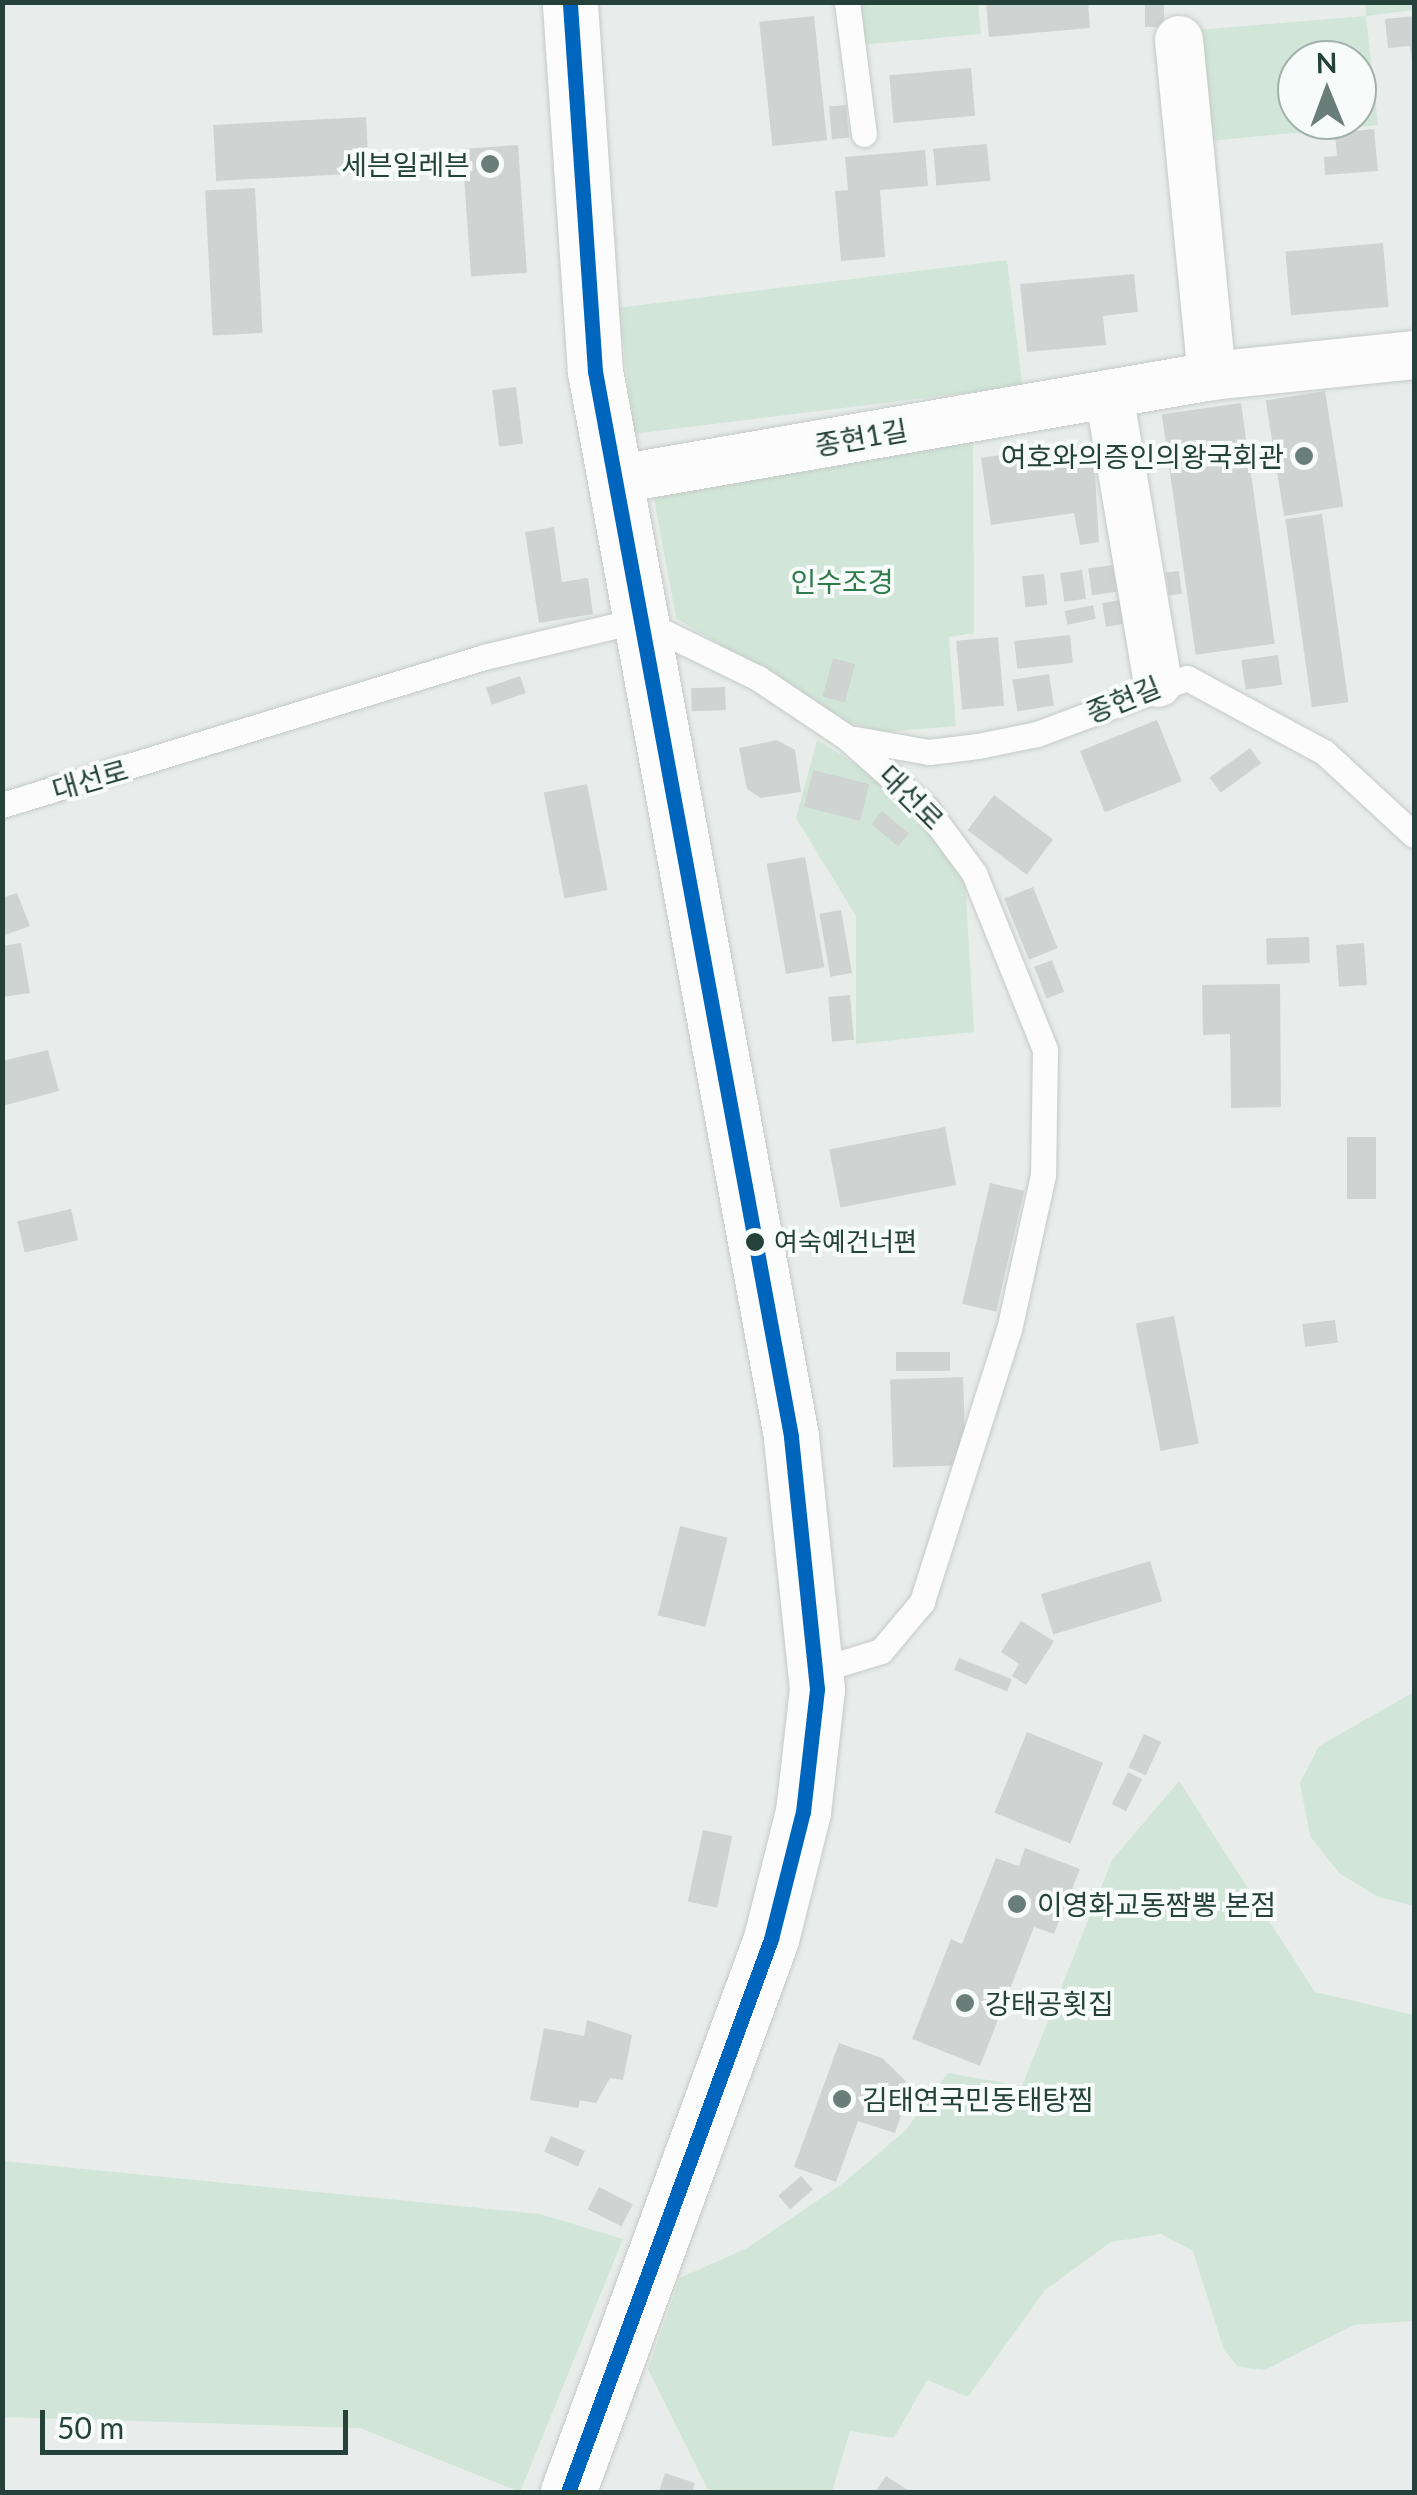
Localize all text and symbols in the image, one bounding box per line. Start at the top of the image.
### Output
north arrow [1277,40,1377,140]
text: N [1315,45,1338,79]
place label: 세븐일레븐 [341,147,470,181]
marker: 세븐일레븐 [479,153,501,175]
street label: 종현1길 [812,412,910,462]
place label: 여호와의증인의왕국회관 [1001,439,1284,473]
marker: 여호와의증인의왕국회관 [1293,445,1315,467]
park label: 인수조경 [790,564,894,598]
street label: 종현길 [1081,669,1165,729]
street label: 대선로 [48,752,132,806]
street label: 대선로 [873,758,951,836]
place label: 여숙예건너편 [774,1226,918,1258]
marker: 여숙예건너편 [745,1232,765,1252]
place label: 이영화교동짬뽕 본점 [1037,1887,1276,1921]
marker: 이영화교동짬뽕 본점 [1006,1893,1028,1915]
place label: 강태공횟집 [985,1986,1114,2020]
marker: 강태공횟집 [954,1992,976,2014]
place label: 김태연국민동태탕찜 [862,2082,1094,2116]
marker: 김태연국민동태탕찜 [831,2088,853,2110]
scale bar [45,2390,352,2452]
text: 50 m [57,2409,124,2445]

